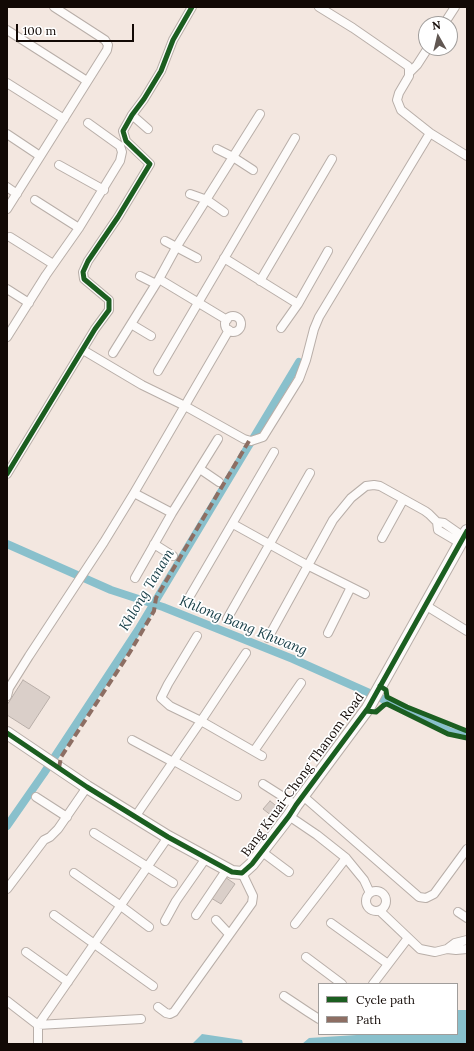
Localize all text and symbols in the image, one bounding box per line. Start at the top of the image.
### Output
scale bar [18,16,136,42]
north arrow [418,16,458,56]
text: N [431,18,442,33]
text: 100 m [23,23,56,38]
water label: Khlong Tanam [116,546,178,634]
water label: Khlong Bang Khwang [177,593,309,659]
street label: Bang Kruai-Chong Thanom Road [238,690,368,860]
legend [318,983,458,1035]
text: Cycle path [356,992,415,1007]
text: Path [356,1012,381,1027]

